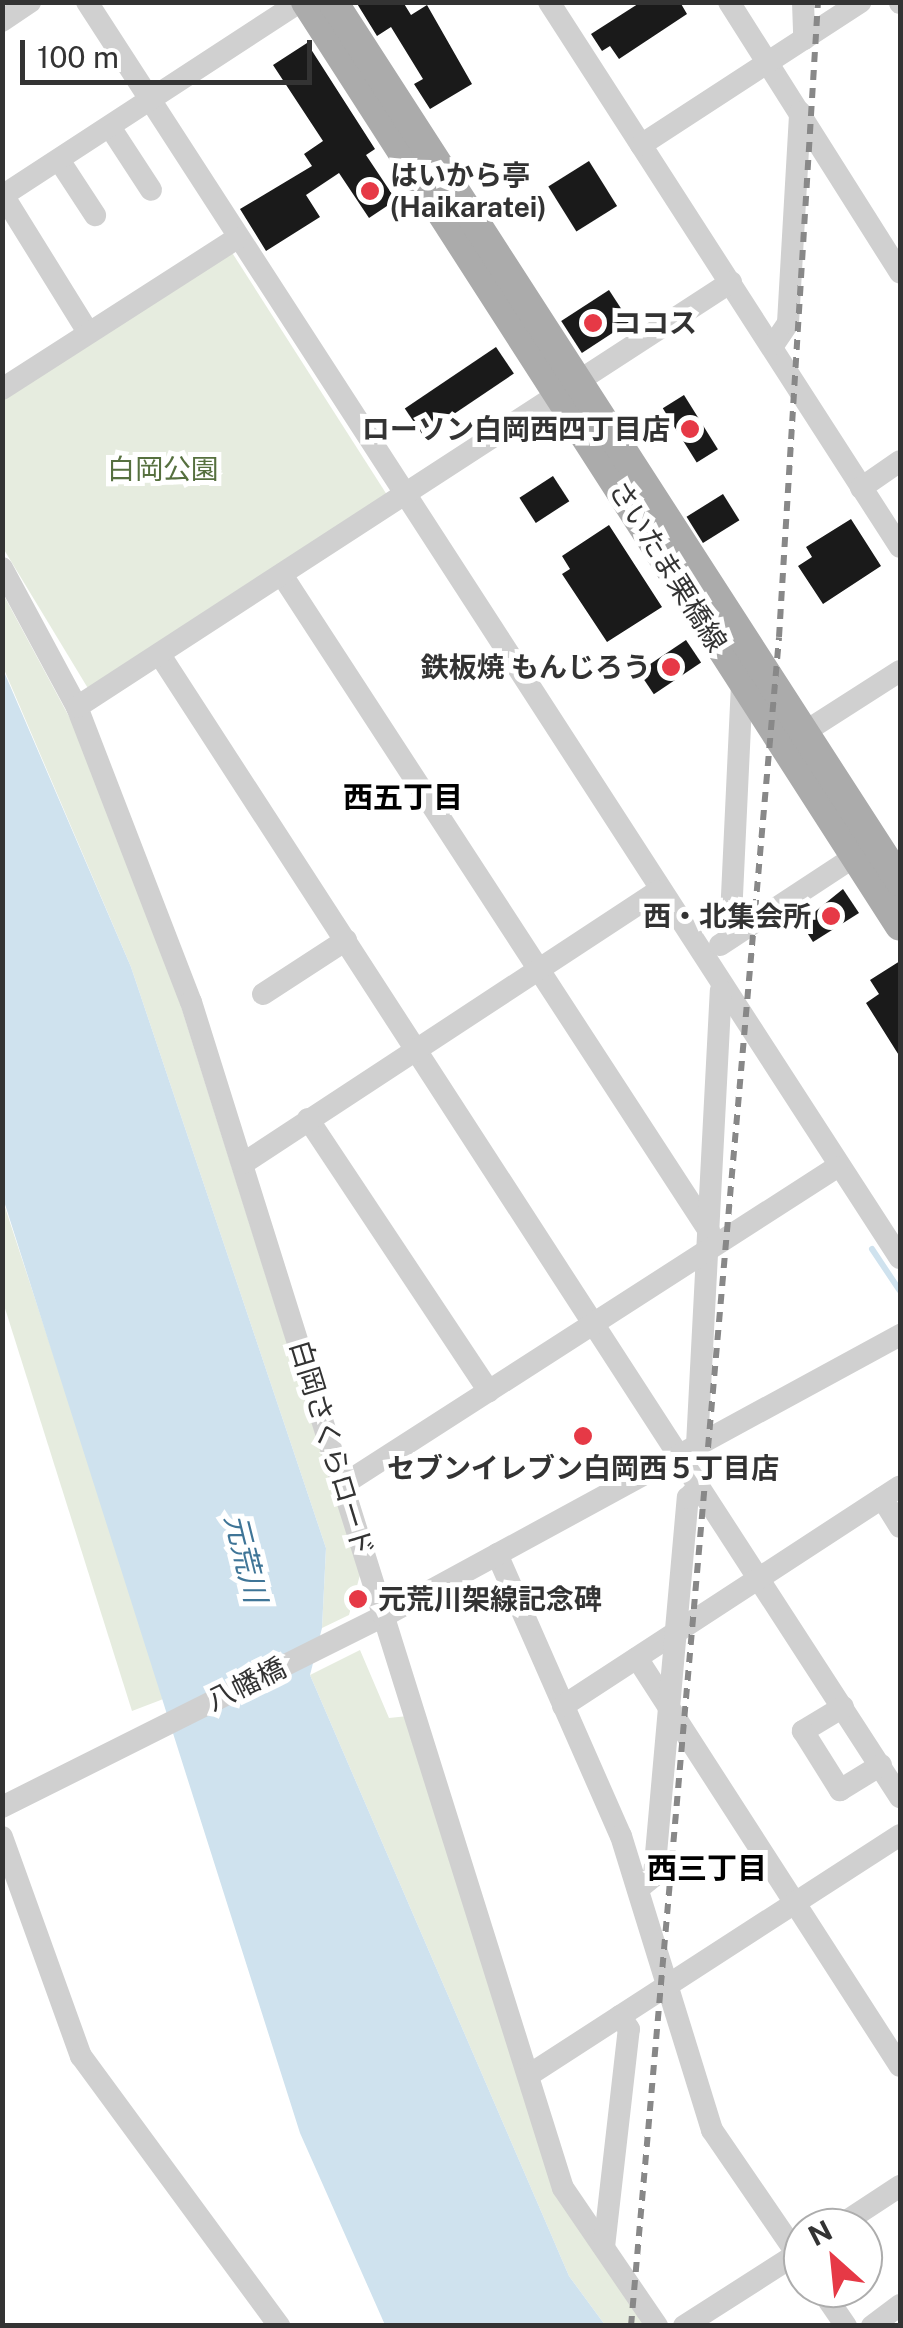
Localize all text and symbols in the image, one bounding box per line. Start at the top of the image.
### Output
scale bar [25,20,318,82]
text: 100 m [37,39,119,75]
place label: はいから亭 (Haikaratei) [390,158,547,224]
marker: はいから亭 (Haikaratei) [359,180,381,202]
place label: ココス [613,306,697,340]
marker: ココス [582,312,604,334]
place label: ローソン白岡西四丁目店 [362,412,670,446]
marker: ローソン白岡西四丁目店 [679,418,701,440]
park label: 白岡公園 [107,452,219,486]
street label: さいたま栗橋線 [602,474,734,658]
place label: 鉄板焼 もんじろう [421,650,651,684]
marker: 鉄板焼 もんじろう [660,656,682,678]
district label: 西五丁目 [343,779,463,815]
place label: 西・北集会所 [643,899,811,933]
marker: 西・北集会所 [820,905,842,927]
street label: 白岡さくらロード [283,1336,381,1560]
marker: セブンイレブン白岡西５丁目店 [572,1425,594,1447]
place label: セブンイレブン白岡西５丁目店 [387,1451,779,1485]
water label: 元荒川 [218,1510,274,1606]
place label: 元荒川架線記念碑 [378,1582,602,1616]
marker: 元荒川架線記念碑 [347,1588,369,1610]
street label: 八幡橋 [201,1650,291,1718]
district label: 西三丁目 [647,1850,767,1886]
north arrow [783,2208,883,2308]
text: N [803,2213,837,2252]

